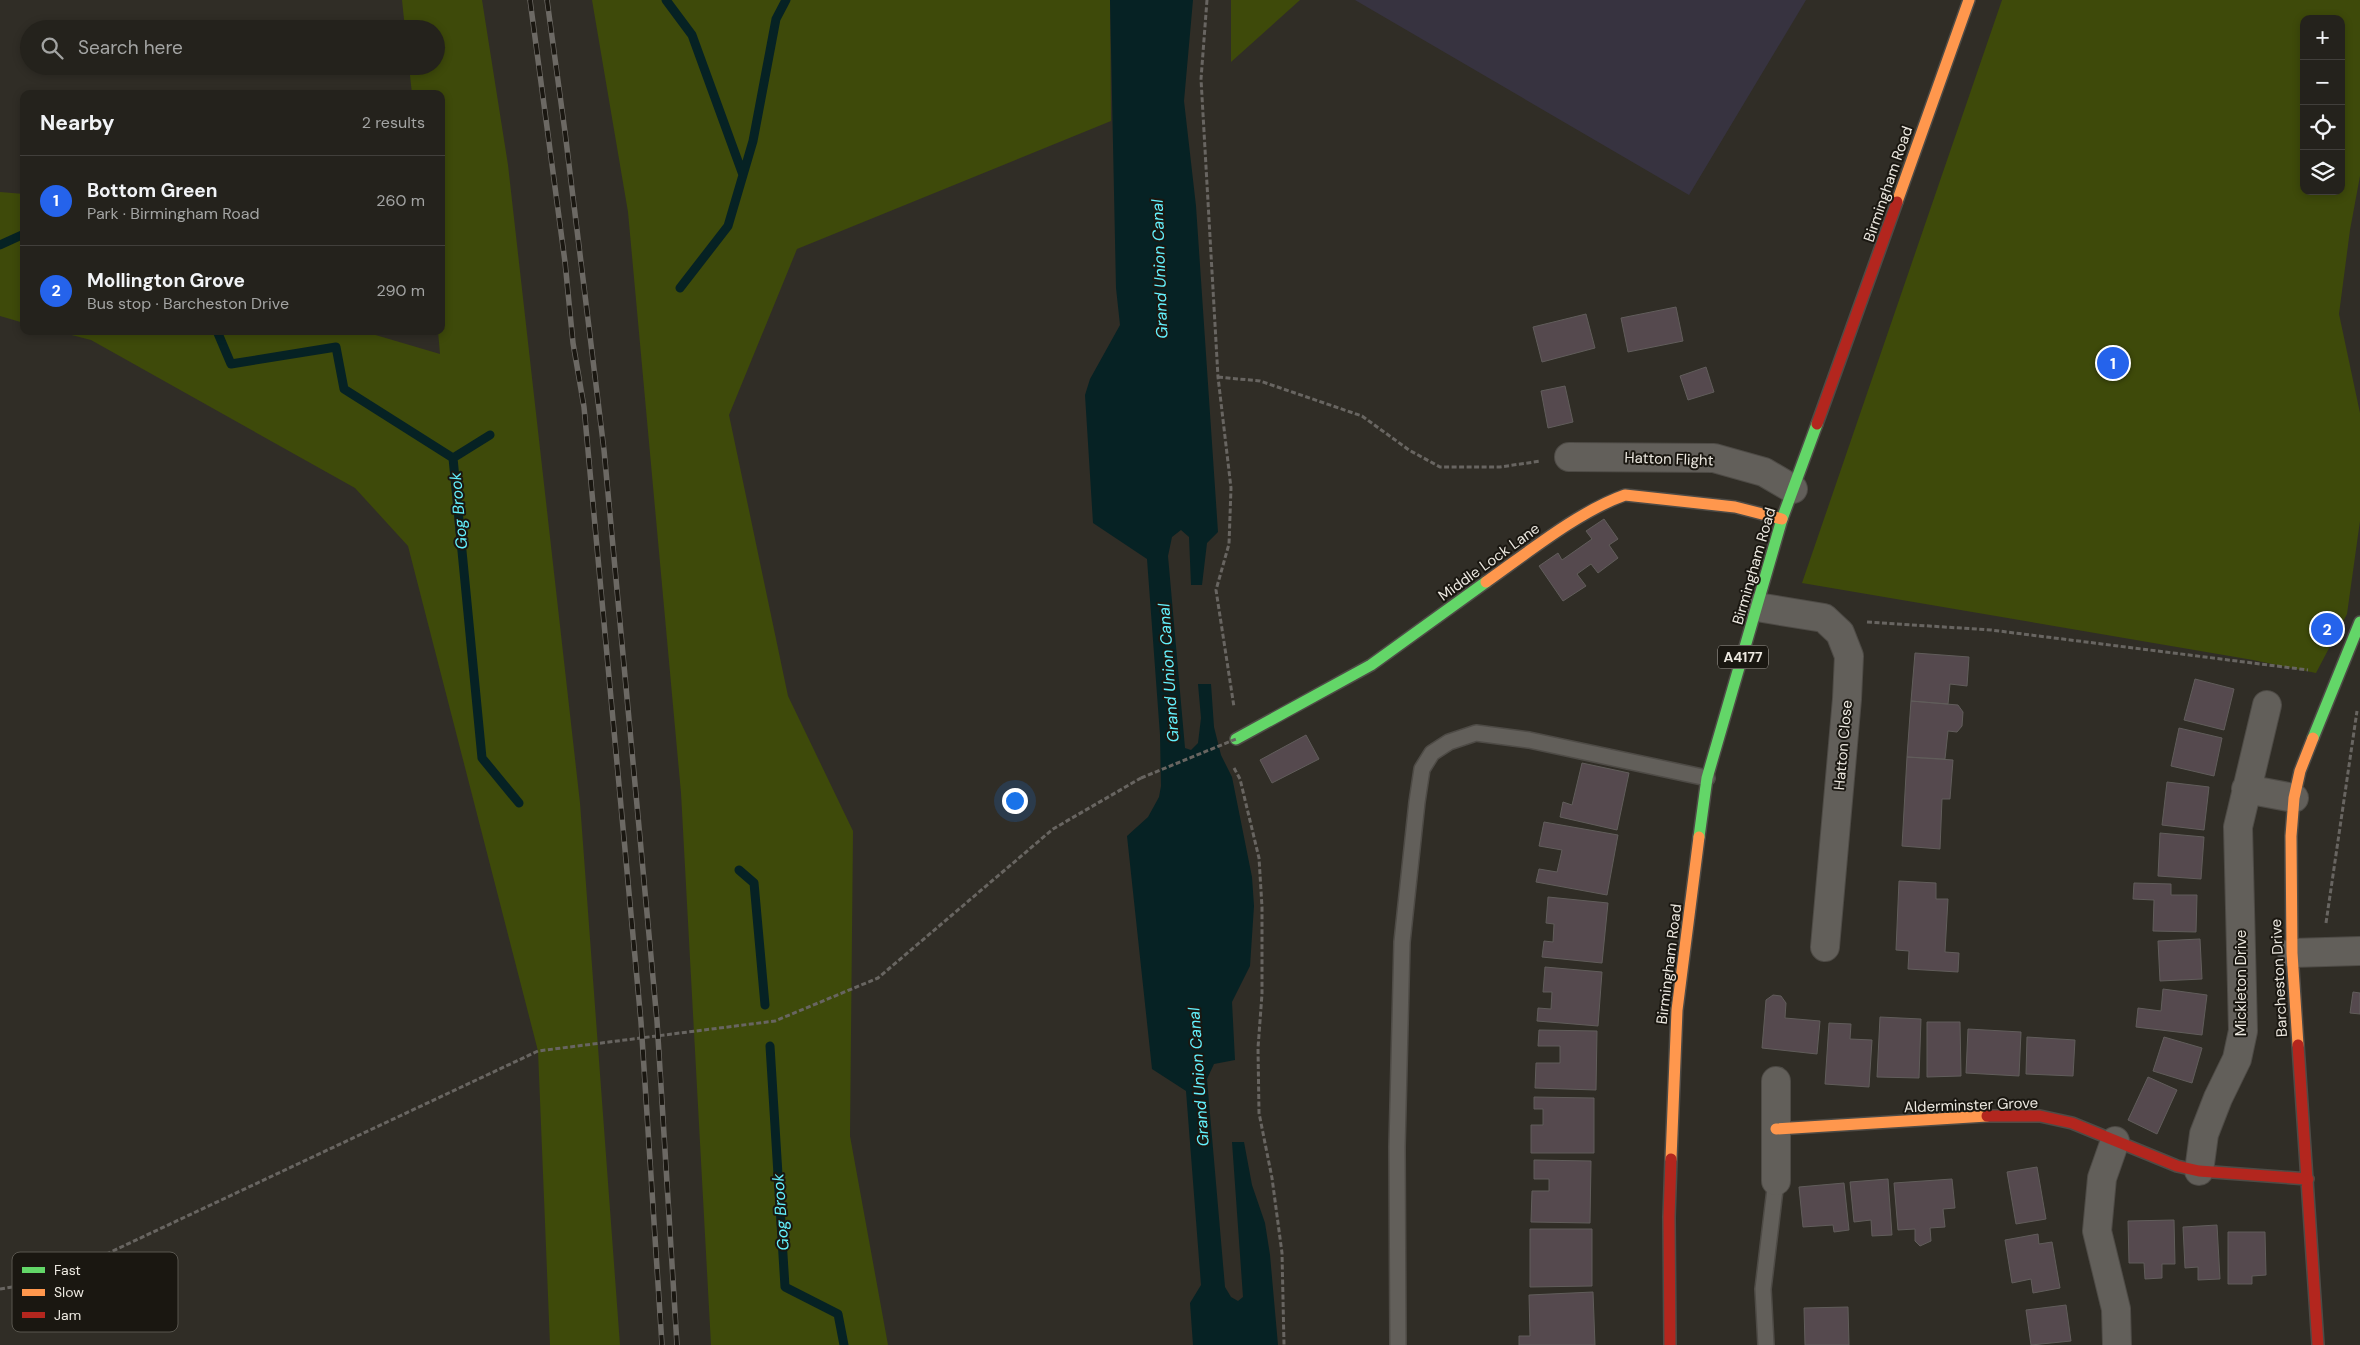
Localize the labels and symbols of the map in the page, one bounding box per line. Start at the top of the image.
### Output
street label: Birmingham Road [1859,123,1917,245]
water label: Grand Union Canal [1147,199,1172,339]
pin: 1 [2097,344,2129,382]
street label: Hatton Flight [1624,447,1714,471]
water label: Gog Brook [445,471,472,550]
street label: Birmingham Road [1728,505,1780,627]
street label: Middle Lock Lane [1434,518,1544,606]
water label: Grand Union Canal [1153,602,1184,743]
pin: 2 [2311,610,2343,648]
road number: A4177 [1718,646,1768,669]
street label: Hatton Close [1829,699,1857,791]
your location [1002,788,1028,814]
street label: Birmingham Road [1652,903,1686,1025]
street label: Barcheston Drive [2266,919,2292,1037]
street label: Mickleton Drive [2231,930,2251,1036]
water label: Grand Union Canal [1183,1006,1214,1147]
street label: Alderminster Grove [1903,1093,2039,1117]
water label: Gog Brook [767,1172,794,1251]
legend [12,1252,178,1332]
text: Fast [54,1261,81,1279]
text: Slow [54,1283,84,1301]
text: Jam [54,1306,81,1324]

